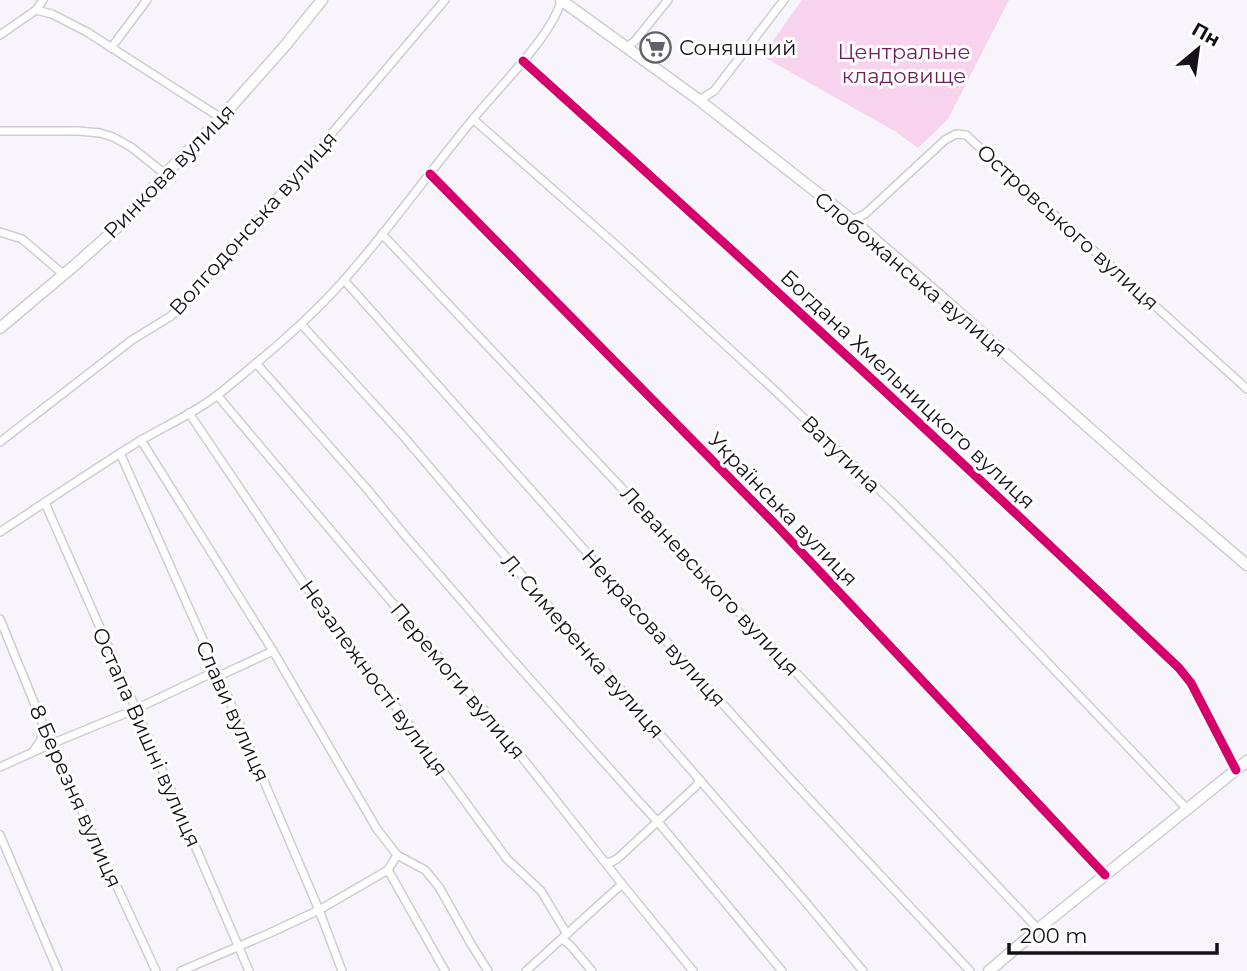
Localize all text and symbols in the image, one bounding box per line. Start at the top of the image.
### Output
north arrow [1163,14,1233,84]
text: Пн [1188,18,1224,52]
supermarket icon: Соняшний [639,30,673,64]
place label: Соняшний [679,35,796,60]
park label: Центральне кладовище [838,39,970,88]
street label: Ринкова вулиця [98,98,240,244]
street label: Волгодонська вулиця [164,126,342,320]
street label: Островського вулиця [972,139,1164,315]
street label: Слобожанська вулиця [810,186,1012,362]
street label: Богдана Хмельницкого вулиця [776,264,1040,514]
street label: Ватутина [796,410,886,498]
street label: Українська вулиця [703,427,863,591]
street label: Леваневського вулиця [615,481,805,681]
street label: Некрасова вулиця [577,544,731,712]
street label: Л. Симеренка вулиця [496,549,670,743]
street label: Незалежності вулиця [295,575,453,781]
street label: Перемоги вулиця [385,598,531,764]
street label: Остапа Вишні вулиця [87,623,207,851]
street label: Слави вулиця [191,637,275,785]
street label: 8 Березня вулиця [25,701,127,891]
scale bar [1009,912,1217,956]
text: 200 m [1020,923,1087,948]

